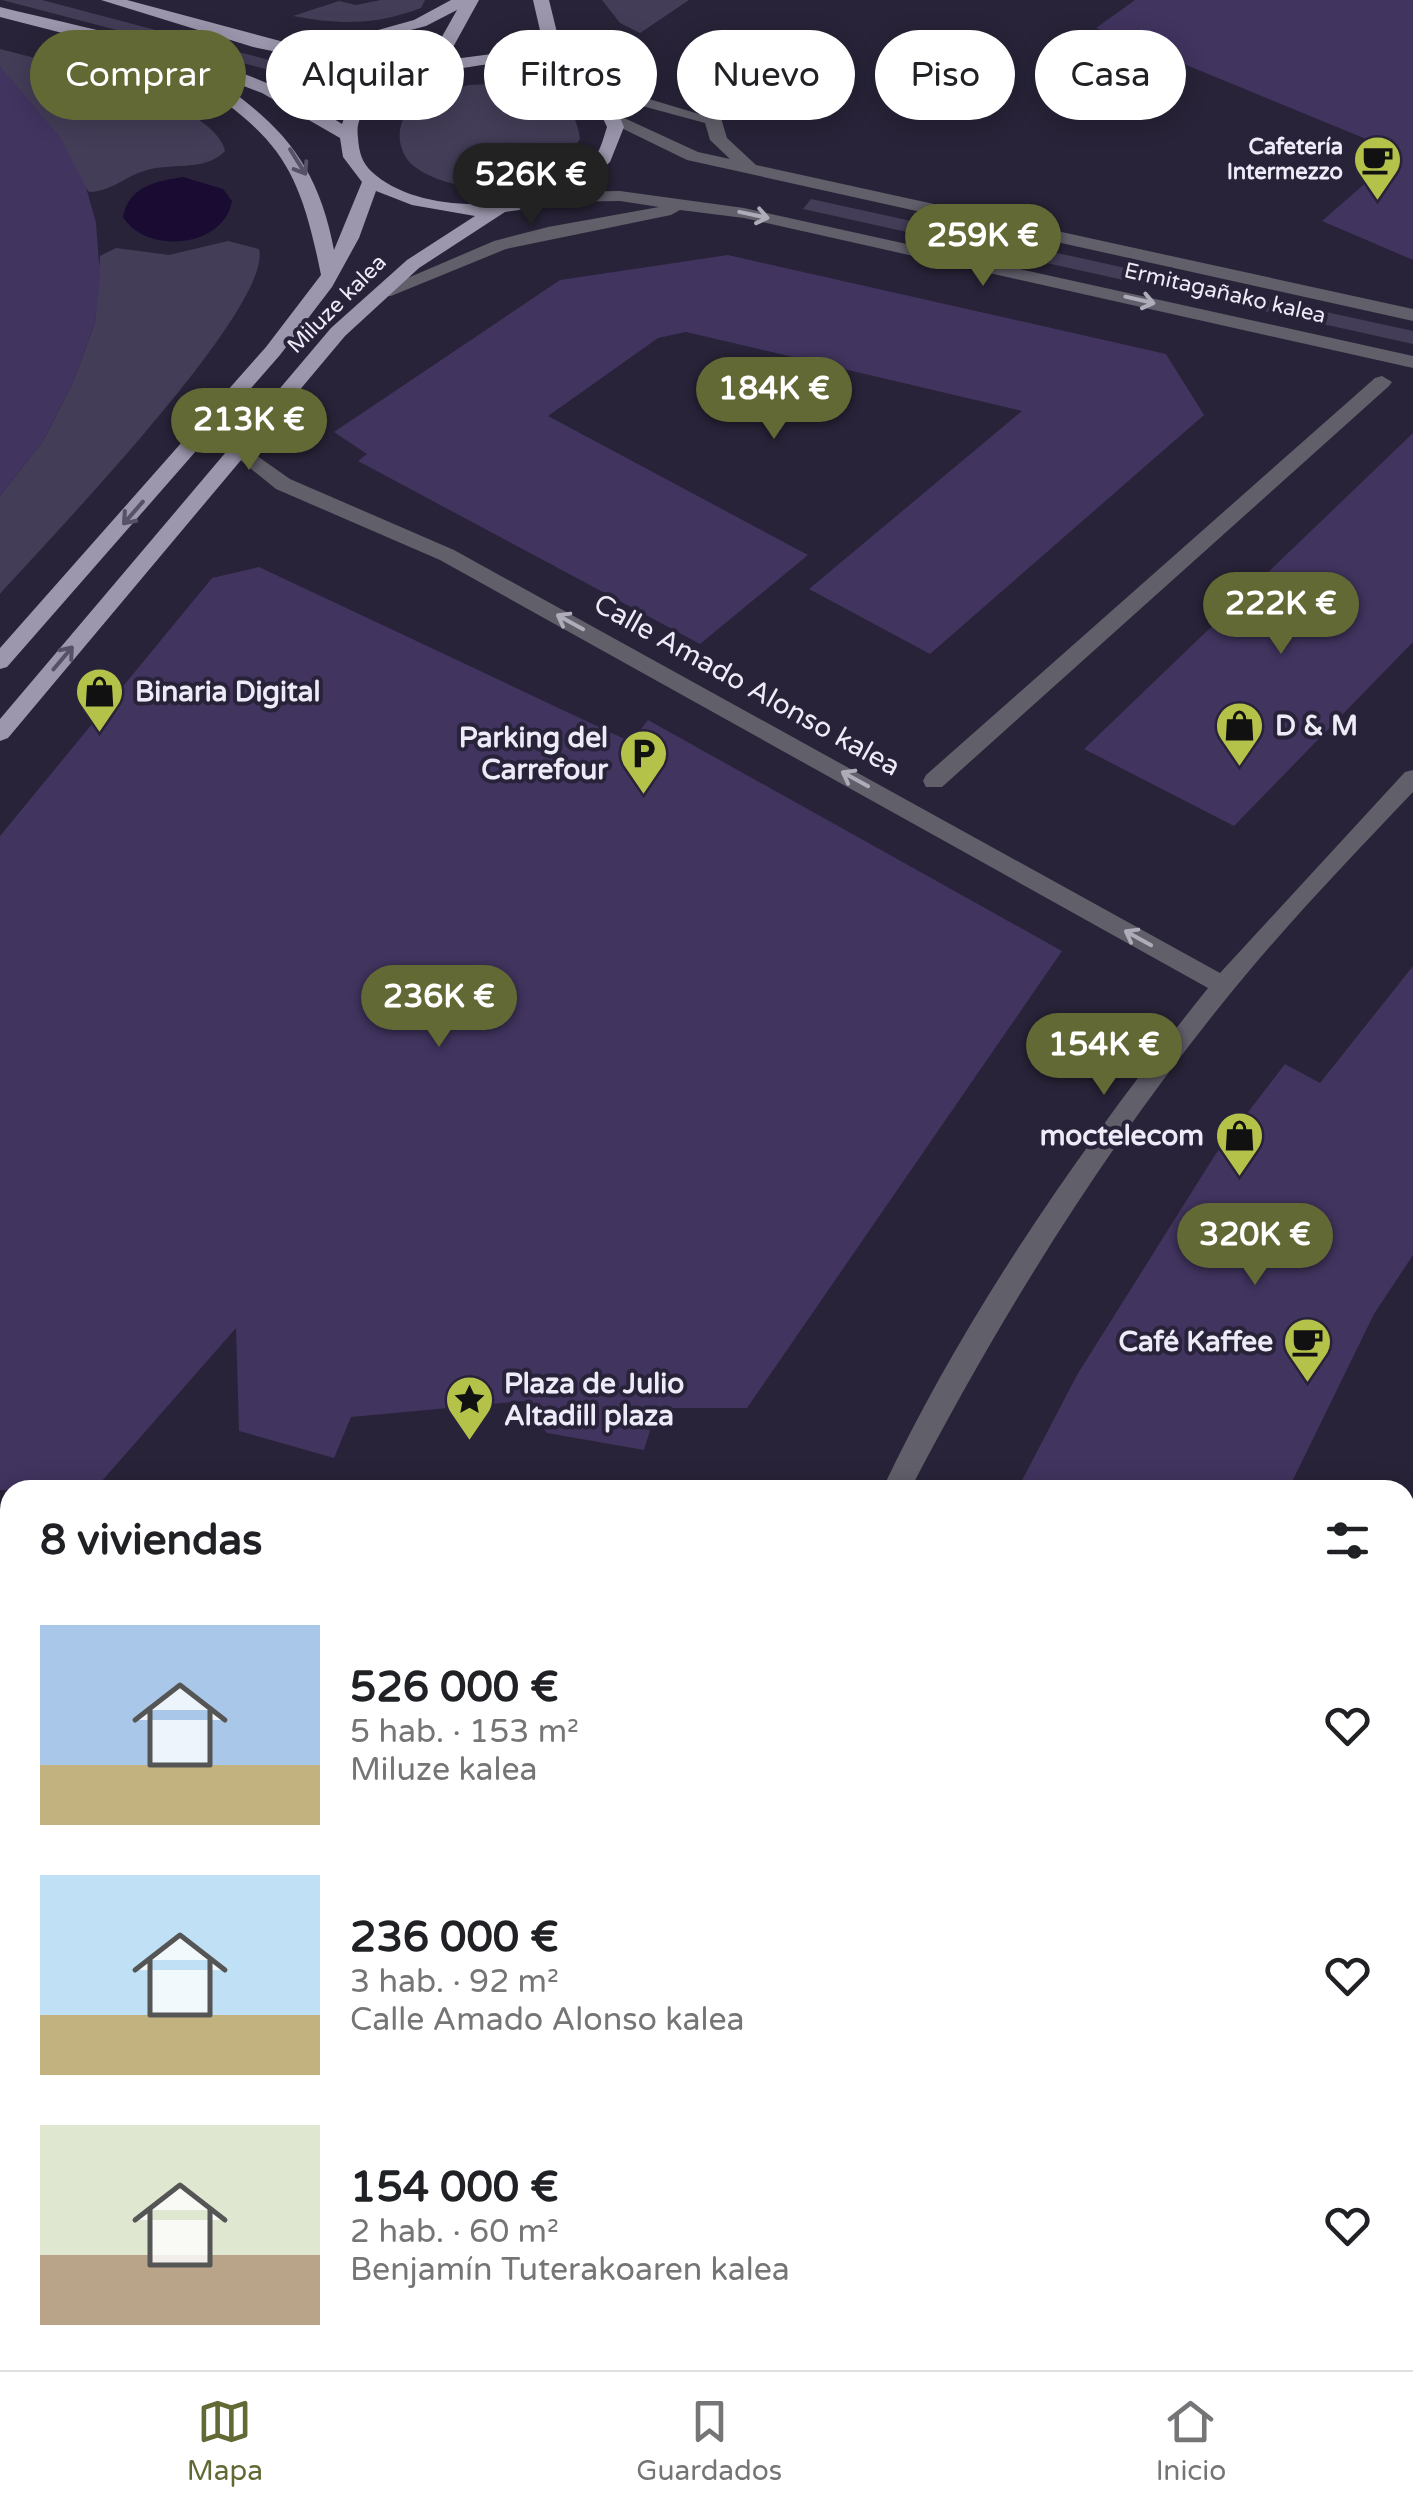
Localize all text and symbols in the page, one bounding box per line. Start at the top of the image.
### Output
chip: Comprar [30,30,246,120]
chip: Alquilar [266,30,464,120]
chip: Filtros [484,30,657,120]
chip: Nuevo [677,30,855,120]
chip: Piso [875,30,1015,120]
chip: Casa [1035,30,1186,120]
place label: Cafetería Intermezzo [1227,134,1343,185]
cafe icon: Cafetería Intermezzo [1352,134,1404,202]
pin: 526K € [450,143,612,228]
one-way arrow [287,148,308,176]
text: 526K € [475,156,587,194]
pin: 259K € [902,204,1064,289]
one-way arrow [738,207,770,226]
text: 259K € [927,217,1039,255]
street label: Miluze kalea [282,249,392,359]
street label: Ermitagañako kalea [1122,257,1328,329]
one-way arrow [1123,292,1155,310]
pin: 184K € [693,357,855,442]
text: 184K € [718,370,830,408]
pin: 213K € [168,388,330,473]
text: 213K € [193,401,305,439]
one-way arrow [121,500,144,525]
pin: 222K € [1200,572,1362,657]
text: 222K € [1225,585,1337,623]
street label: Calle Amado Alonso kalea [588,586,906,784]
one-way arrow [556,612,586,632]
one-way arrow [51,646,73,672]
shop icon: Binaria Digital [74,666,126,734]
place label: Binaria Digital [135,675,320,709]
shop icon: D & M [1214,700,1266,768]
place label: D & M [1275,709,1358,743]
place label: Parking del Carrefour [459,721,609,787]
parking icon: Parking del Carrefour [617,728,669,796]
one-way arrow [841,768,870,788]
one-way arrow [1124,928,1153,948]
pin: 236K € [358,965,520,1050]
text: 236K € [383,978,495,1016]
pin: 154K € [1023,1013,1185,1098]
text: 154K € [1048,1026,1160,1064]
shop icon: moctelecom [1213,1110,1265,1178]
place label: moctelecom [1040,1119,1204,1153]
pin: 320K € [1174,1203,1336,1288]
text: 320K € [1199,1216,1311,1254]
cafe icon: Café Kaffee [1282,1316,1334,1384]
place label: Café Kaffee [1118,1325,1273,1359]
place label: Plaza de Julio Altadill plaza [504,1367,684,1433]
place icon: Plaza de Julio Altadill plaza [443,1374,495,1442]
icon: filters [1320,1513,1375,1568]
text: 8 viviendas [40,1515,262,1566]
text: 526 000 € [350,1662,559,1713]
icon: home [120,1665,240,1785]
icon: heart [1320,1698,1375,1753]
text: 5 hab. · 153 m² [350,1713,579,1751]
text: Miluze kalea [350,1751,538,1789]
text: 236 000 € [350,1912,559,1963]
icon: home [120,1915,240,2035]
icon: heart [1320,1948,1375,2003]
text: 3 hab. · 92 m² [350,1963,559,2001]
text: Calle Amado Alonso kalea [350,2001,745,2039]
text: 154 000 € [350,2162,559,2213]
icon: home [120,2165,240,2285]
icon: heart [1320,2198,1375,2253]
text: 2 hab. · 60 m² [350,2213,559,2251]
text: Benjamín Tuterakoaren kalea [350,2251,790,2289]
tab: Mapa [187,2394,263,2488]
tab: Guardados [636,2394,782,2488]
tab: Inicio [1156,2394,1226,2488]

